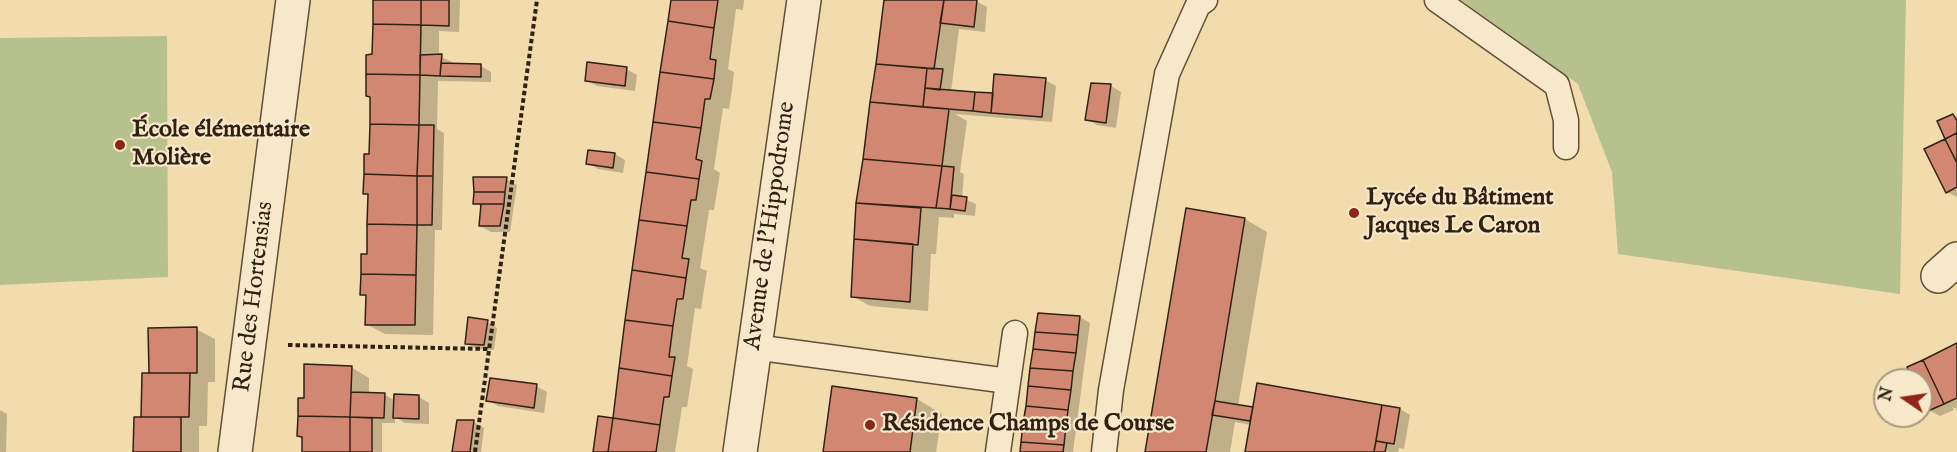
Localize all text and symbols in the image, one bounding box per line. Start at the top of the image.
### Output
street label: Avenue de l'Hippodrome [739,100,803,352]
place label: École élémentaire Molière [132,117,310,173]
marker: École élémentaire Molière [113,138,127,152]
place label: Lycée du Bâtiment Jacques Le Caron [1366,185,1553,241]
street label: Rue des Hortensias [229,200,281,394]
marker: Lycée du Bâtiment Jacques Le Caron [1347,206,1361,220]
north arrow [1873,368,1933,428]
text: N [1876,385,1899,403]
place label: Résidence Champs de Course [882,411,1174,439]
marker: Résidence Champs de Course [863,418,877,432]

